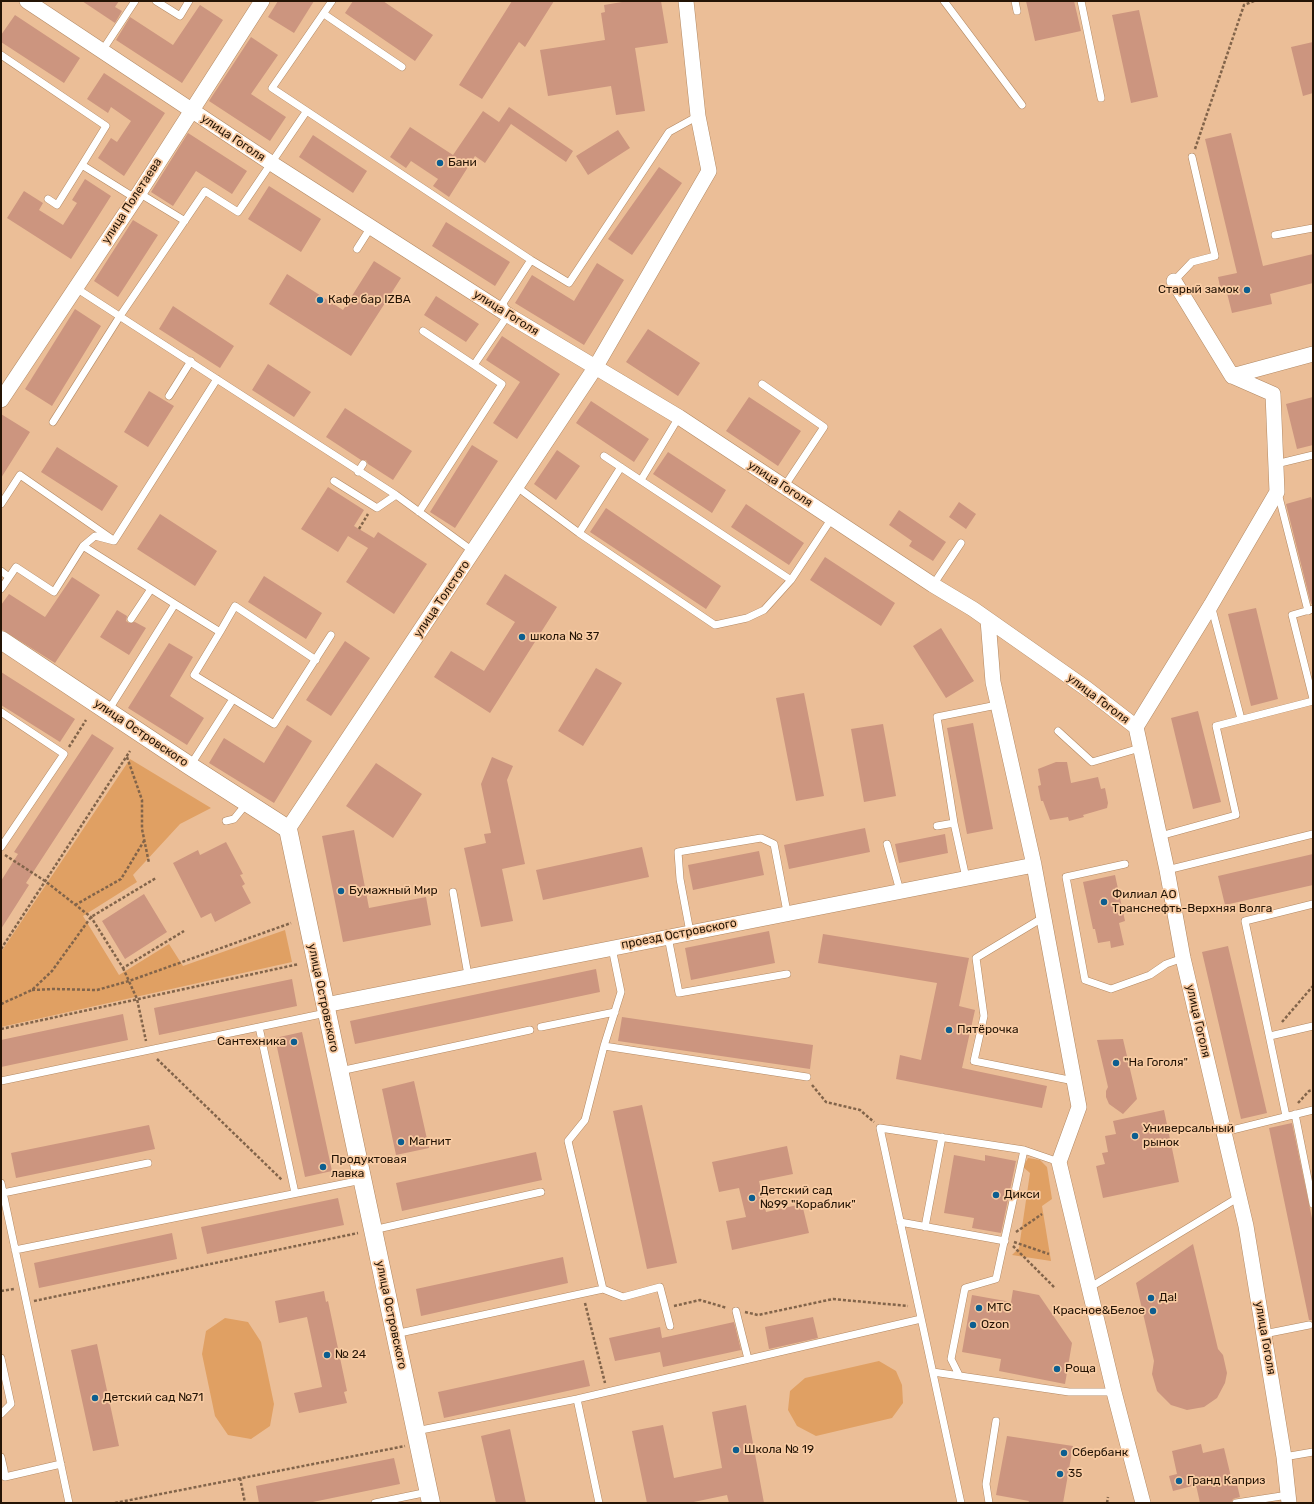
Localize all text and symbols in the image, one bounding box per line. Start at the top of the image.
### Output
street label: улица Гоголя [198,111,268,165]
street label: улица Полетаева [99,155,165,247]
place label: Бани [448,156,477,170]
marker: Бани [435,158,445,168]
place label: Старый замок [1158,283,1239,297]
marker: Старый замок [1242,285,1252,295]
street label: улица Гоголя [471,287,541,339]
place label: Кафе бар IZBA [328,293,411,307]
marker: Кафе бар IZBA [315,295,325,305]
street label: улица Гоголя [745,458,815,510]
street label: улица Толстого [411,558,473,640]
place label: школа № 37 [530,630,599,644]
marker: школа № 37 [517,632,527,642]
street label: улица Гоголя [1064,671,1132,727]
street label: улица Островского [91,696,191,770]
place label: Бумажный Мир [349,884,438,898]
marker: Бумажный Мир [336,886,346,896]
place label: Филиал АО Транснефть-Верхняя Волга [1112,888,1272,916]
marker: Филиал АО Транснефть-Верхняя Волга [1099,897,1109,907]
street label: проезд Островского [620,916,738,952]
street label: улица Островского [304,942,342,1054]
street label: улица Гоголя [1183,983,1213,1059]
place label: Пятёрочка [957,1023,1019,1037]
marker: Пятёрочка [944,1025,954,1035]
place label: Сантехника [217,1035,286,1049]
marker: Сантехника [289,1037,299,1047]
place label: "На Гоголя" [1124,1056,1188,1070]
marker: "На Гоголя" [1111,1058,1121,1068]
place label: Универсальный рынок [1143,1122,1234,1150]
marker: Универсальный рынок [1130,1131,1140,1141]
place label: Магнит [409,1135,451,1149]
marker: Магнит [396,1137,406,1147]
place label: Продуктовая лавка [331,1153,407,1181]
marker: Продуктовая лавка [318,1162,328,1172]
place label: Детский сад №99 "Кораблик" [760,1184,856,1212]
place label: Дикси [1004,1188,1040,1202]
marker: Дикси [991,1190,1001,1200]
marker: Детский сад №99 "Кораблик" [747,1193,757,1203]
street label: улица Островского [372,1259,410,1371]
place label: Да! [1159,1291,1177,1305]
marker: Да! [1146,1293,1156,1303]
street label: улица Гоголя [1251,1300,1279,1376]
place label: МТС [987,1301,1011,1315]
marker: МТС [974,1303,984,1313]
place label: Красное&Белое [1053,1304,1145,1318]
marker: Красное&Белое [1148,1306,1158,1316]
place label: Ozon [981,1318,1009,1332]
marker: Ozon [968,1320,978,1330]
place label: № 24 [335,1348,366,1362]
marker: № 24 [322,1350,332,1360]
place label: Роща [1065,1362,1096,1376]
marker: Роща [1052,1364,1062,1374]
place label: Детский сад №71 [103,1391,203,1405]
marker: Детский сад №71 [90,1393,100,1403]
place label: Школа № 19 [744,1443,814,1457]
marker: Школа № 19 [731,1445,741,1455]
place label: Сбербанк [1072,1446,1128,1460]
marker: Сбербанк [1059,1448,1069,1458]
place label: 35 [1068,1467,1082,1481]
marker: 35 [1055,1469,1065,1479]
place label: Гранд Каприз [1187,1474,1265,1488]
marker: Гранд Каприз [1174,1476,1184,1486]

